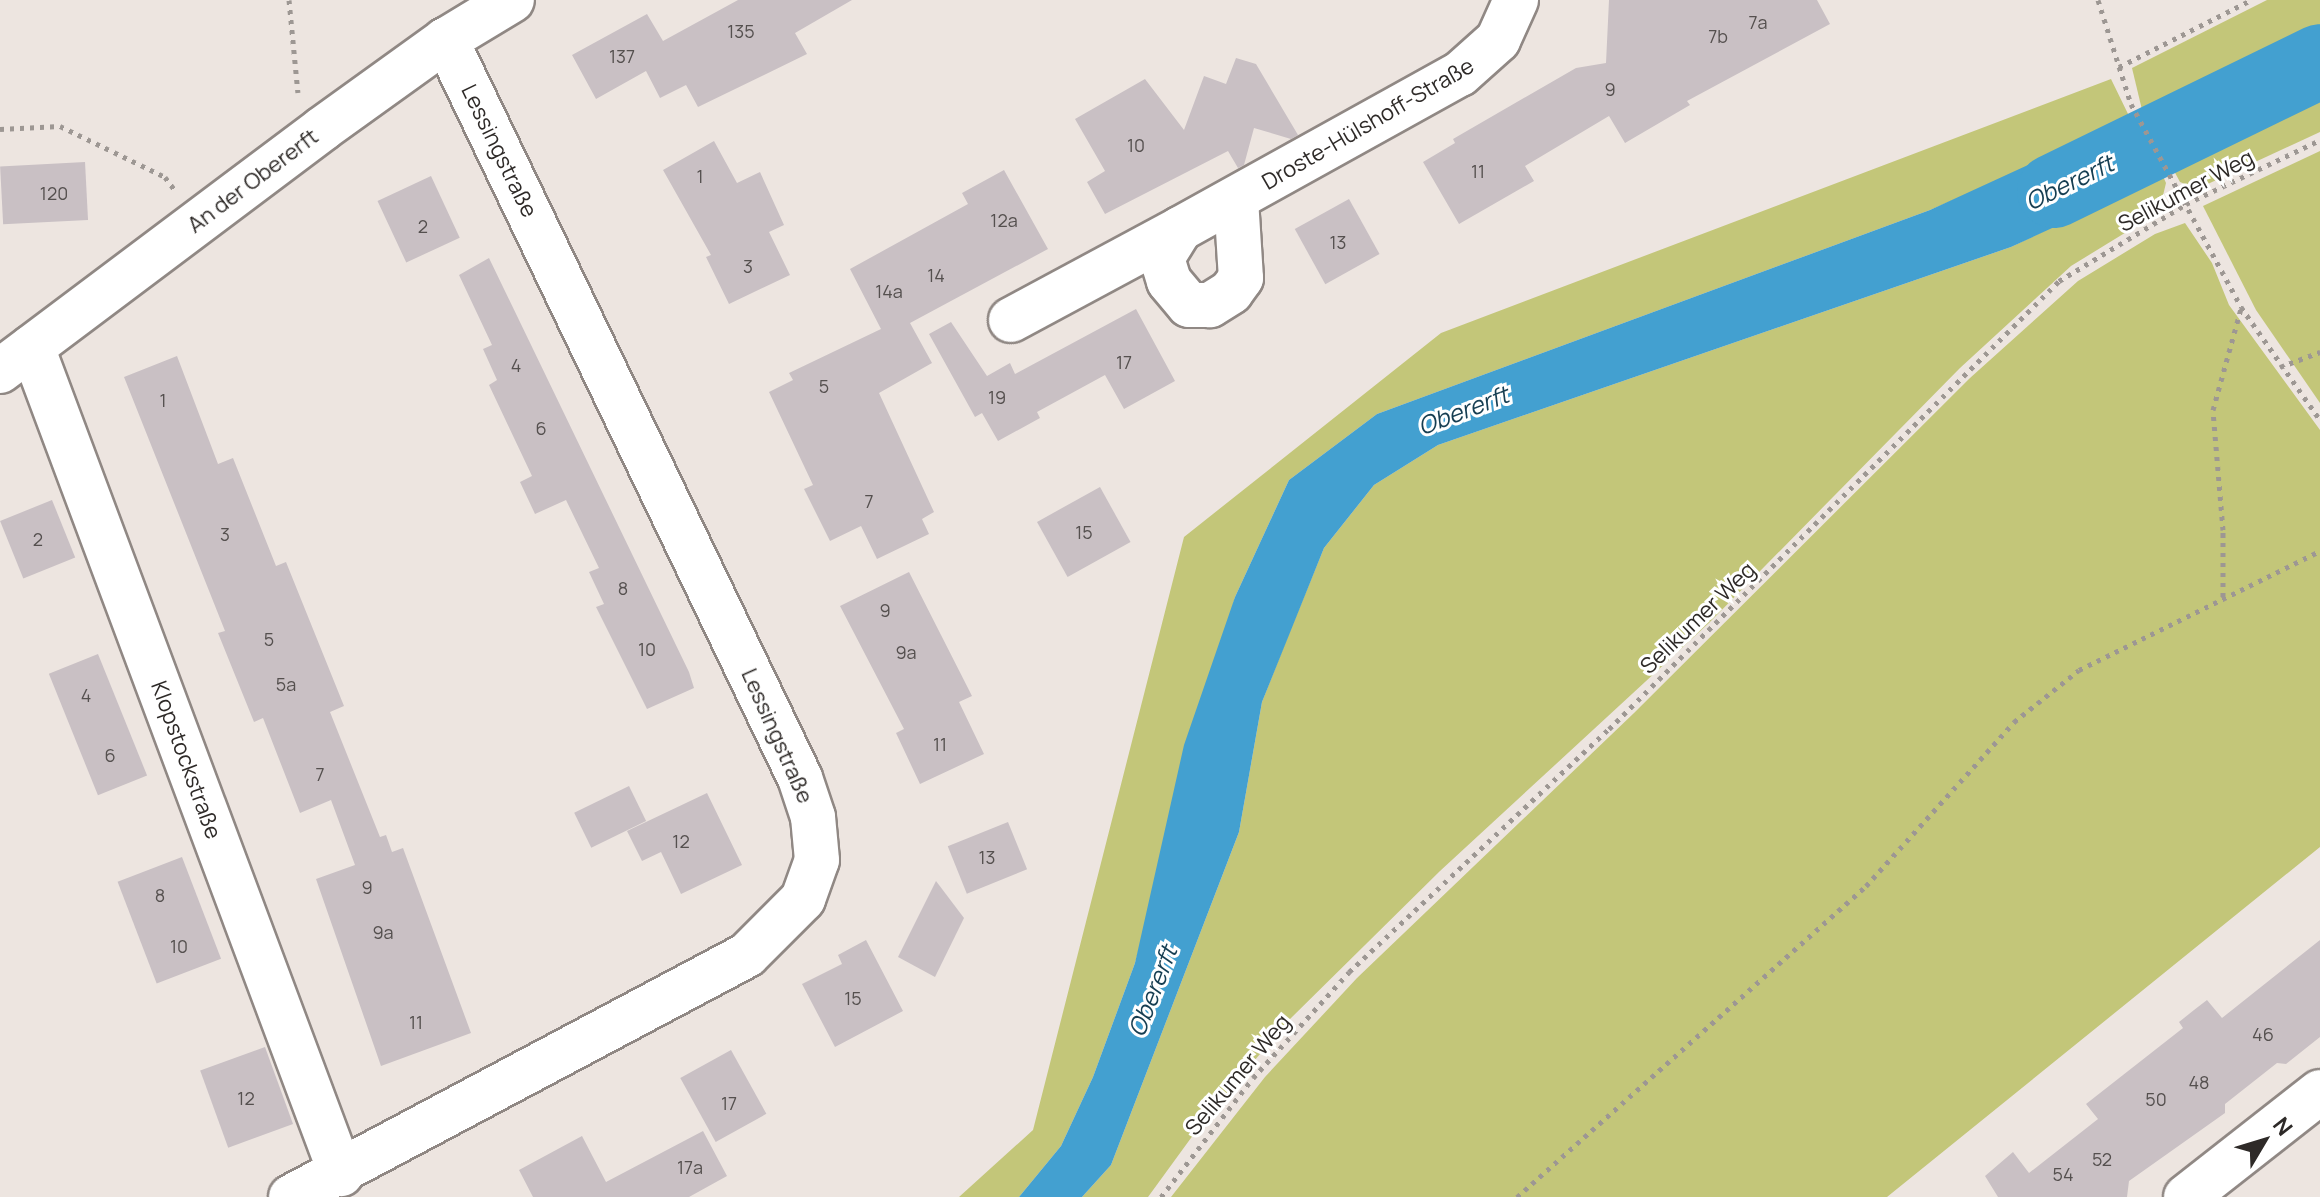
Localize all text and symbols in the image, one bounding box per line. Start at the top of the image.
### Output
house number: 7a [1748,11,1768,33]
house number: 135 [727,20,755,42]
house number: 7b [1708,25,1728,47]
house number: 137 [609,45,635,67]
street label: Droste-Hülshoff-Straße [1257,53,1479,195]
house number: 9 [1604,78,1616,100]
street label: Lessingstraße [455,80,543,222]
street label: An der Obererft [183,123,323,239]
house number: 10 [1127,134,1145,156]
street label: Selikumer Weg [2114,144,2258,238]
water label: Obererft [2020,148,2118,216]
house number: 11 [1471,160,1485,182]
house number: 1 [696,165,704,187]
house number: 120 [40,182,68,204]
house number: 12a [990,209,1018,231]
house number: 2 [418,215,428,237]
house number: 13 [1330,231,1346,253]
house number: 3 [743,255,753,277]
house number: 14 [927,264,945,286]
house number: 14a [875,280,903,302]
house number: 17 [1116,351,1132,373]
house number: 4 [511,354,521,376]
house number: 5 [819,375,829,397]
water label: Obererft [1414,380,1512,440]
house number: 19 [988,386,1006,408]
house number: 1 [159,389,167,411]
house number: 6 [535,417,547,439]
house number: 7 [864,490,874,512]
house number: 15 [1075,521,1093,543]
house number: 3 [220,523,230,545]
house number: 2 [33,528,43,550]
street label: Selikumer Weg [1635,557,1761,679]
house number: 8 [618,577,628,599]
house number: 9 [879,599,891,621]
house number: 5 [264,628,274,650]
house number: 10 [638,638,656,660]
house number: 9a [895,641,917,663]
street label: Lessingstraße [736,665,818,807]
house number: 5a [276,673,296,695]
street label: Klopstockstraße [145,677,227,843]
house number: 4 [81,684,91,706]
house number: 11 [933,733,947,755]
house number: 6 [104,744,116,766]
house number: 7 [315,763,325,785]
house number: 12 [672,830,690,852]
house number: 13 [979,846,995,868]
house number: 9 [361,876,373,898]
house number: 8 [155,884,165,906]
house number: 9a [372,921,394,943]
house number: 10 [170,935,188,957]
water label: Obererft [1122,942,1182,1040]
house number: 15 [844,987,862,1009]
street label: Selikumer Weg [1180,1009,1296,1141]
house number: 11 [409,1011,423,1033]
house number: 46 [2252,1023,2274,1045]
house number: 48 [2188,1071,2210,1093]
house number: 12 [237,1087,255,1109]
house number: 50 [2145,1088,2167,1110]
house number: 17 [721,1092,737,1114]
north arrow [2224,1101,2304,1181]
text: N [2266,1111,2300,1142]
house number: 52 [2092,1148,2112,1170]
house number: 17a [677,1156,703,1178]
house number: 54 [2052,1163,2074,1185]

